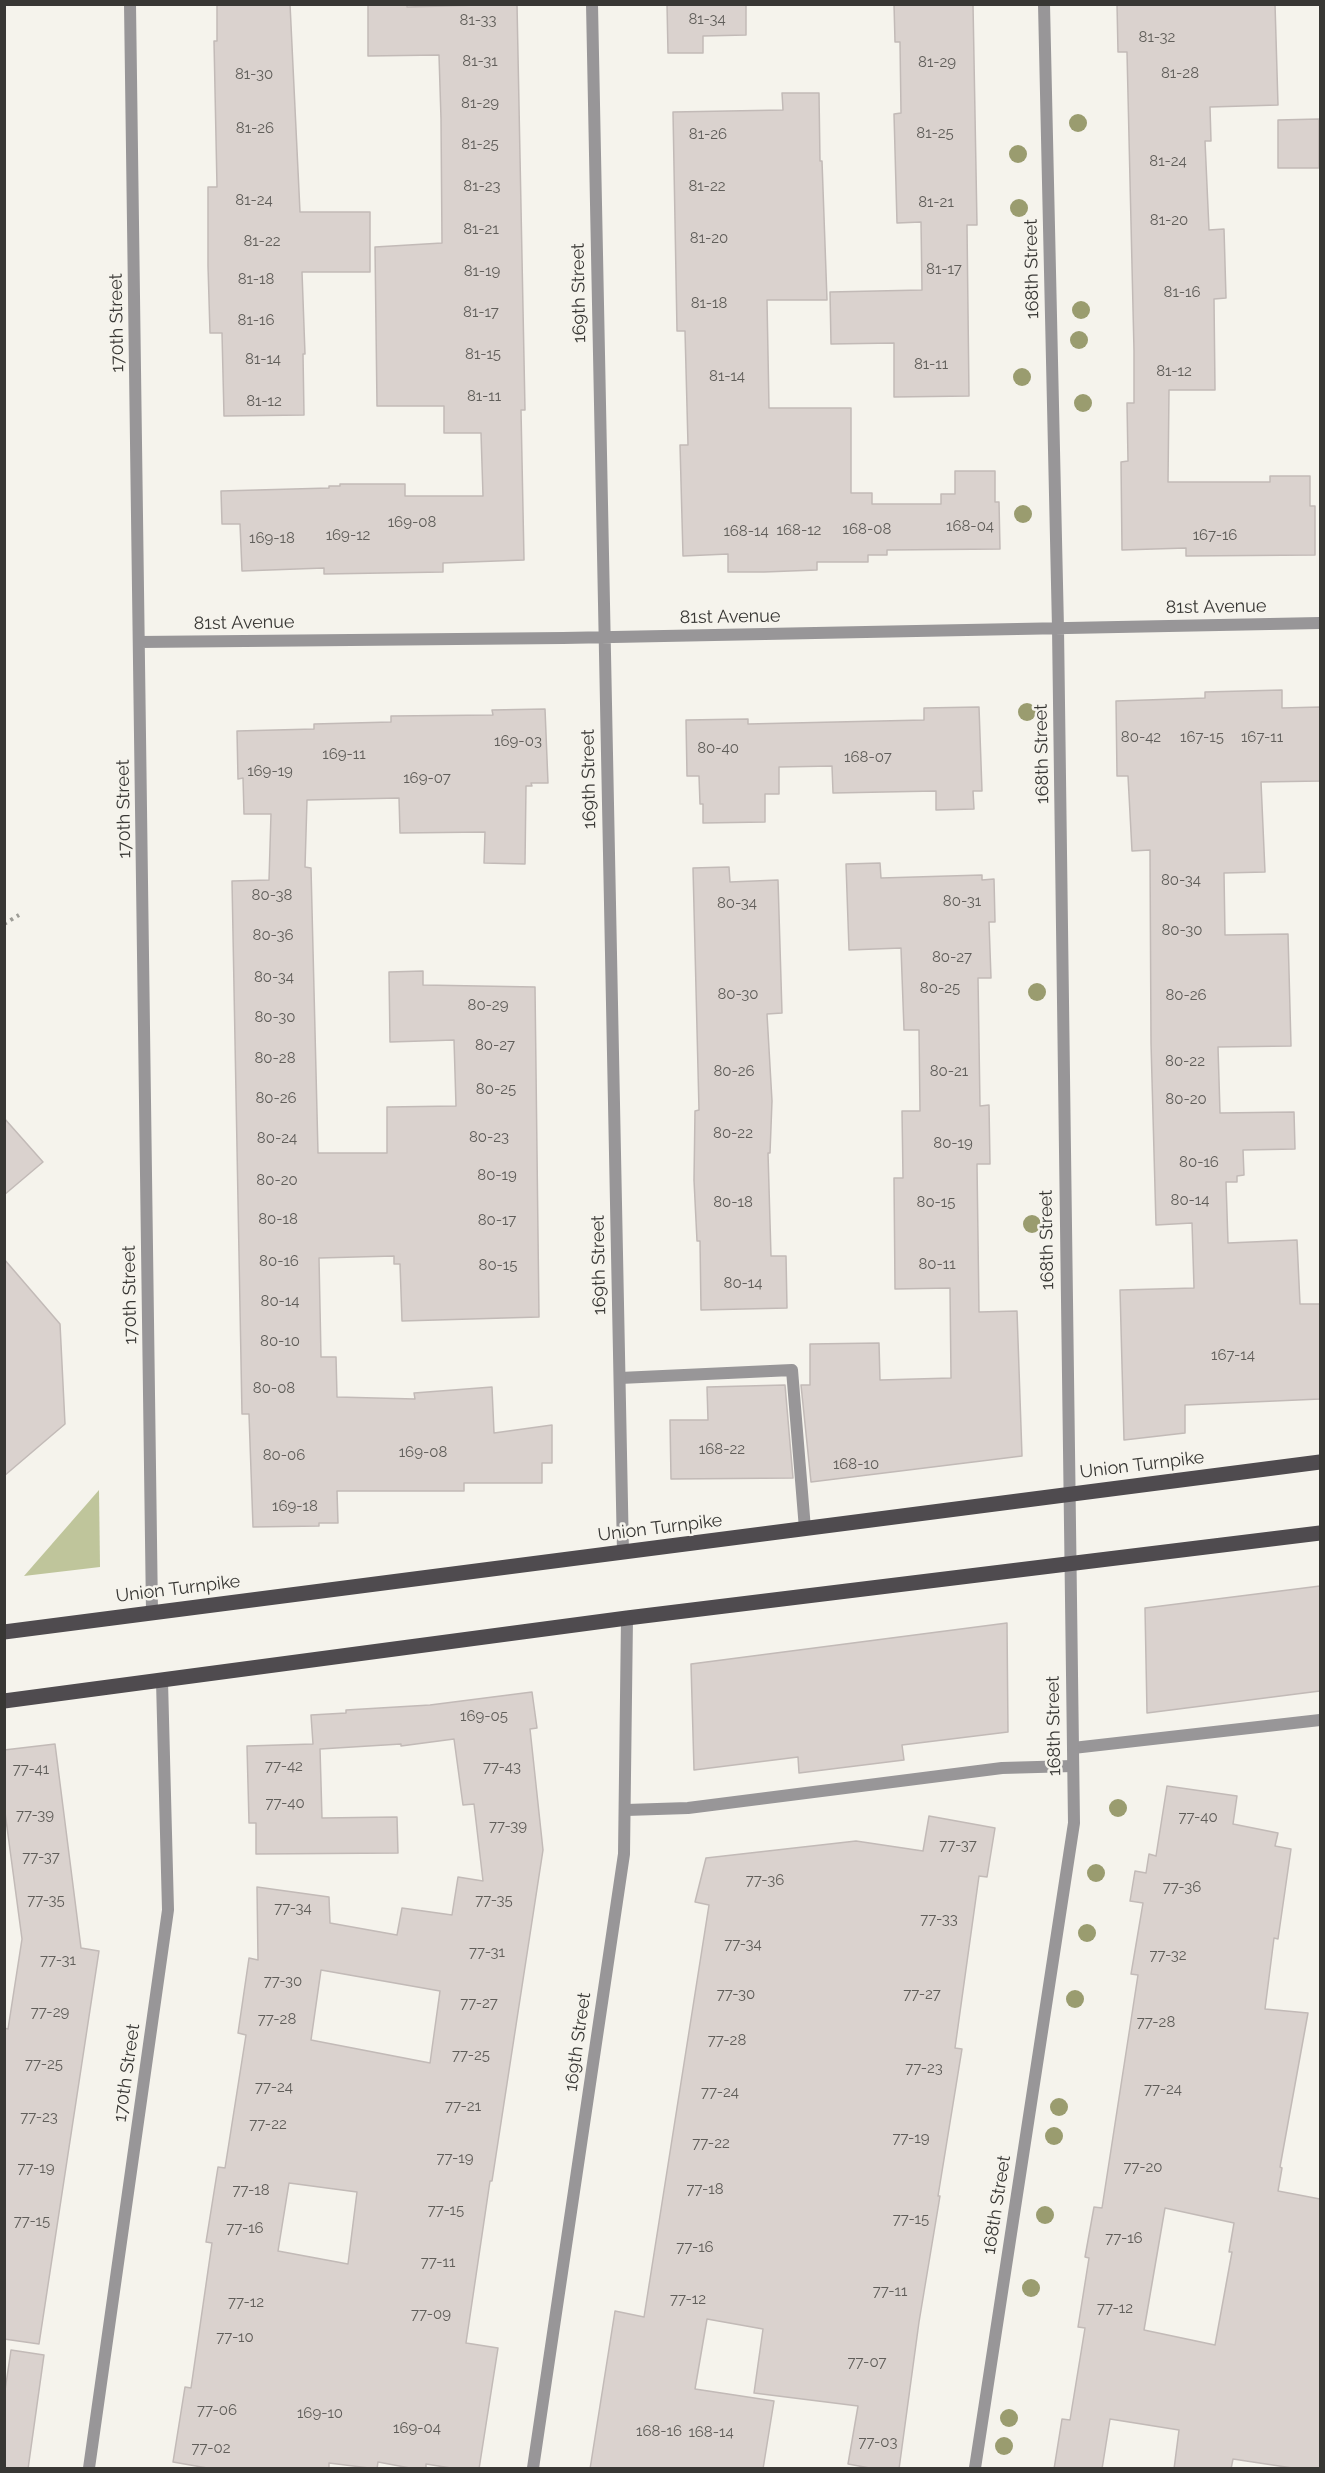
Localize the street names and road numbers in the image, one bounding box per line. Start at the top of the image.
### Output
street label: 168th Street [1020,219,1044,319]
street label: 169th Street [567,243,591,343]
street label: 170th Street [105,273,129,373]
street label: 81st Avenue [1165,595,1267,619]
street label: 81st Avenue [679,605,781,629]
street label: 81st Avenue [193,611,295,635]
street label: 168th Street [1030,704,1054,804]
street label: 169th Street [577,729,601,829]
street label: 170th Street [112,759,136,859]
street label: 168th Street [1035,1190,1059,1290]
street label: 169th Street [587,1215,611,1315]
street label: 170th Street [118,1245,142,1345]
street label: Union Turnpike [1078,1447,1206,1483]
street label: Union Turnpike [596,1510,724,1546]
street label: Union Turnpike [114,1571,242,1607]
street label: 168th Street [1042,1676,1066,1776]
street label: 169th Street [560,1991,596,2093]
street label: 170th Street [109,2022,145,2124]
street label: 168th Street [978,2154,1016,2256]

